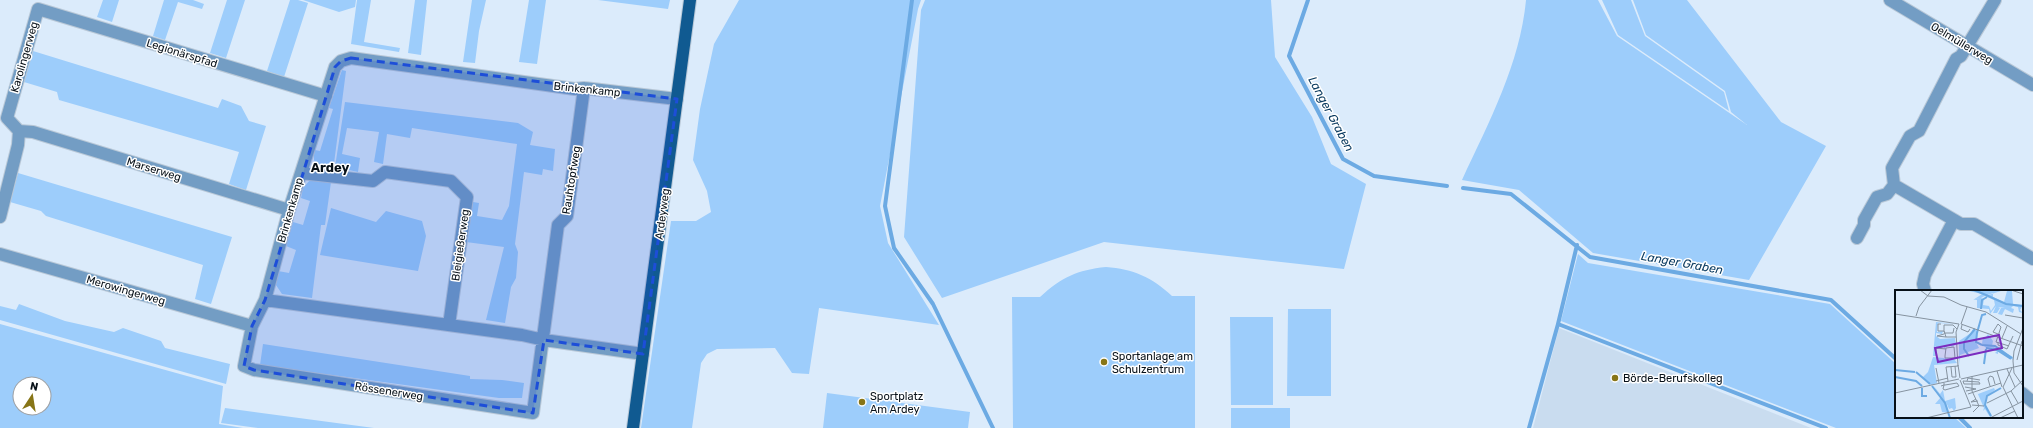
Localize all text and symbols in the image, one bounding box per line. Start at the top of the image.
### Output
street label: Karolingerweg [8,20,41,94]
street label: Oelmüllerweg [1928,20,1995,67]
street label: Legionärspfad [145,37,219,70]
water label: Langer Graben [1305,74,1357,154]
street label: Brinkenkamp [553,80,621,99]
street label: Rauhtopfweg [560,145,583,215]
street label: Marserweg [125,155,183,184]
district label: Ardey [311,160,349,175]
street label: Brinkenkamp [275,176,306,244]
street label: Ardeyweg [652,188,673,240]
street label: Bleigießerweg [449,208,472,282]
water label: Langer Graben [1640,249,1724,277]
street label: Merowingerweg [85,273,167,308]
inset map [1895,290,2023,418]
place label: Sportanlage am Schulzentrum [1112,350,1193,376]
marker: Sportanlage am Schulzentrum [1099,357,1109,367]
place label: Börde-Berufskolleg [1623,372,1723,385]
marker: Börde-Berufskolleg [1610,373,1620,383]
north arrow [12,376,52,416]
text: N [29,380,39,394]
street label: Rössenerweg [354,380,424,403]
place label: Sportplatz Am Ardey [870,390,924,416]
marker: Sportplatz Am Ardey [857,397,867,407]

